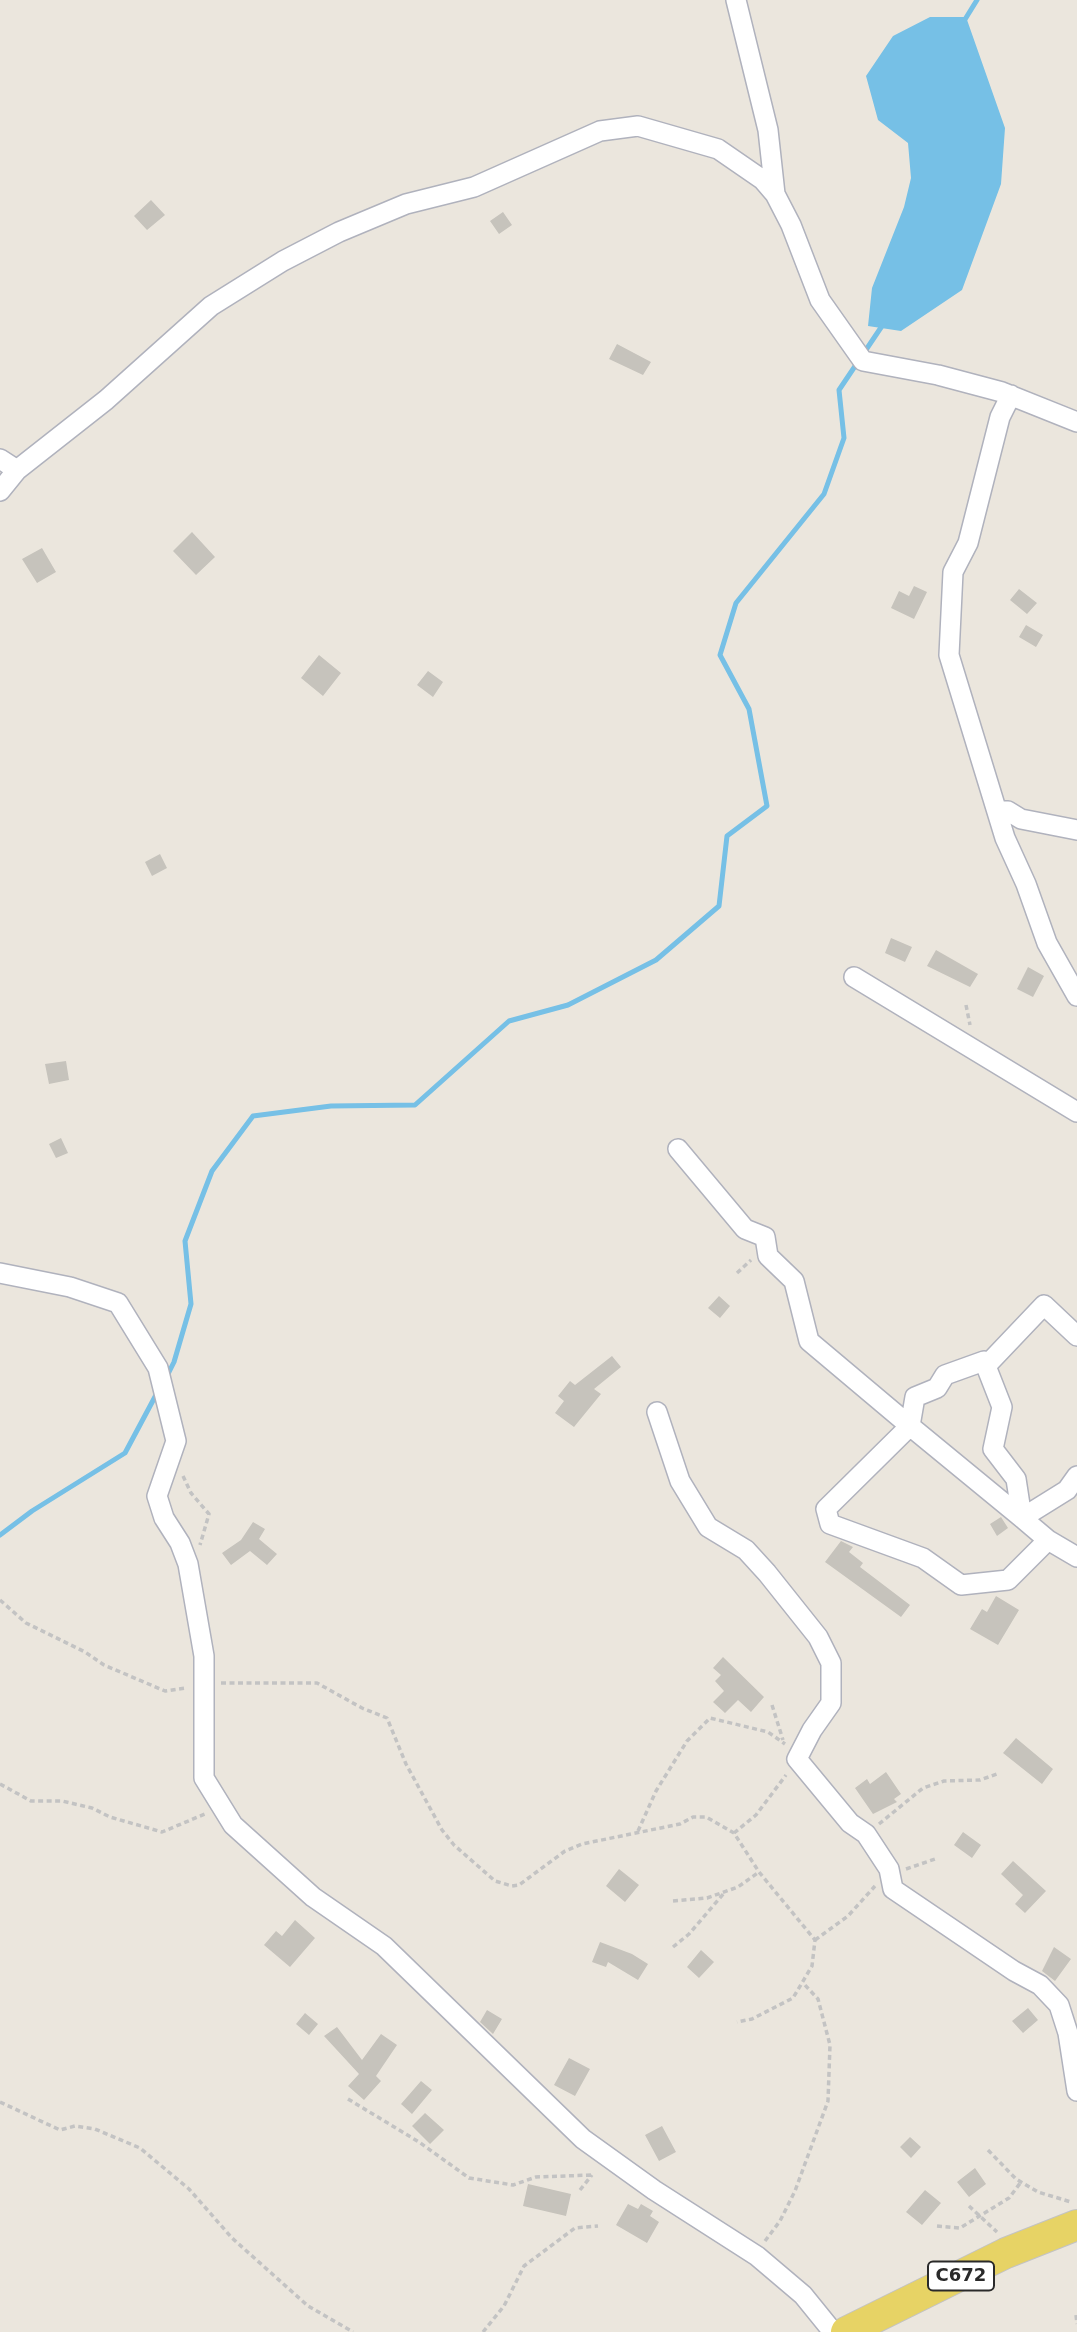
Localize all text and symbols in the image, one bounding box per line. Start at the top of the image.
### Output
road number: C672 [928,2262,994,2290]

